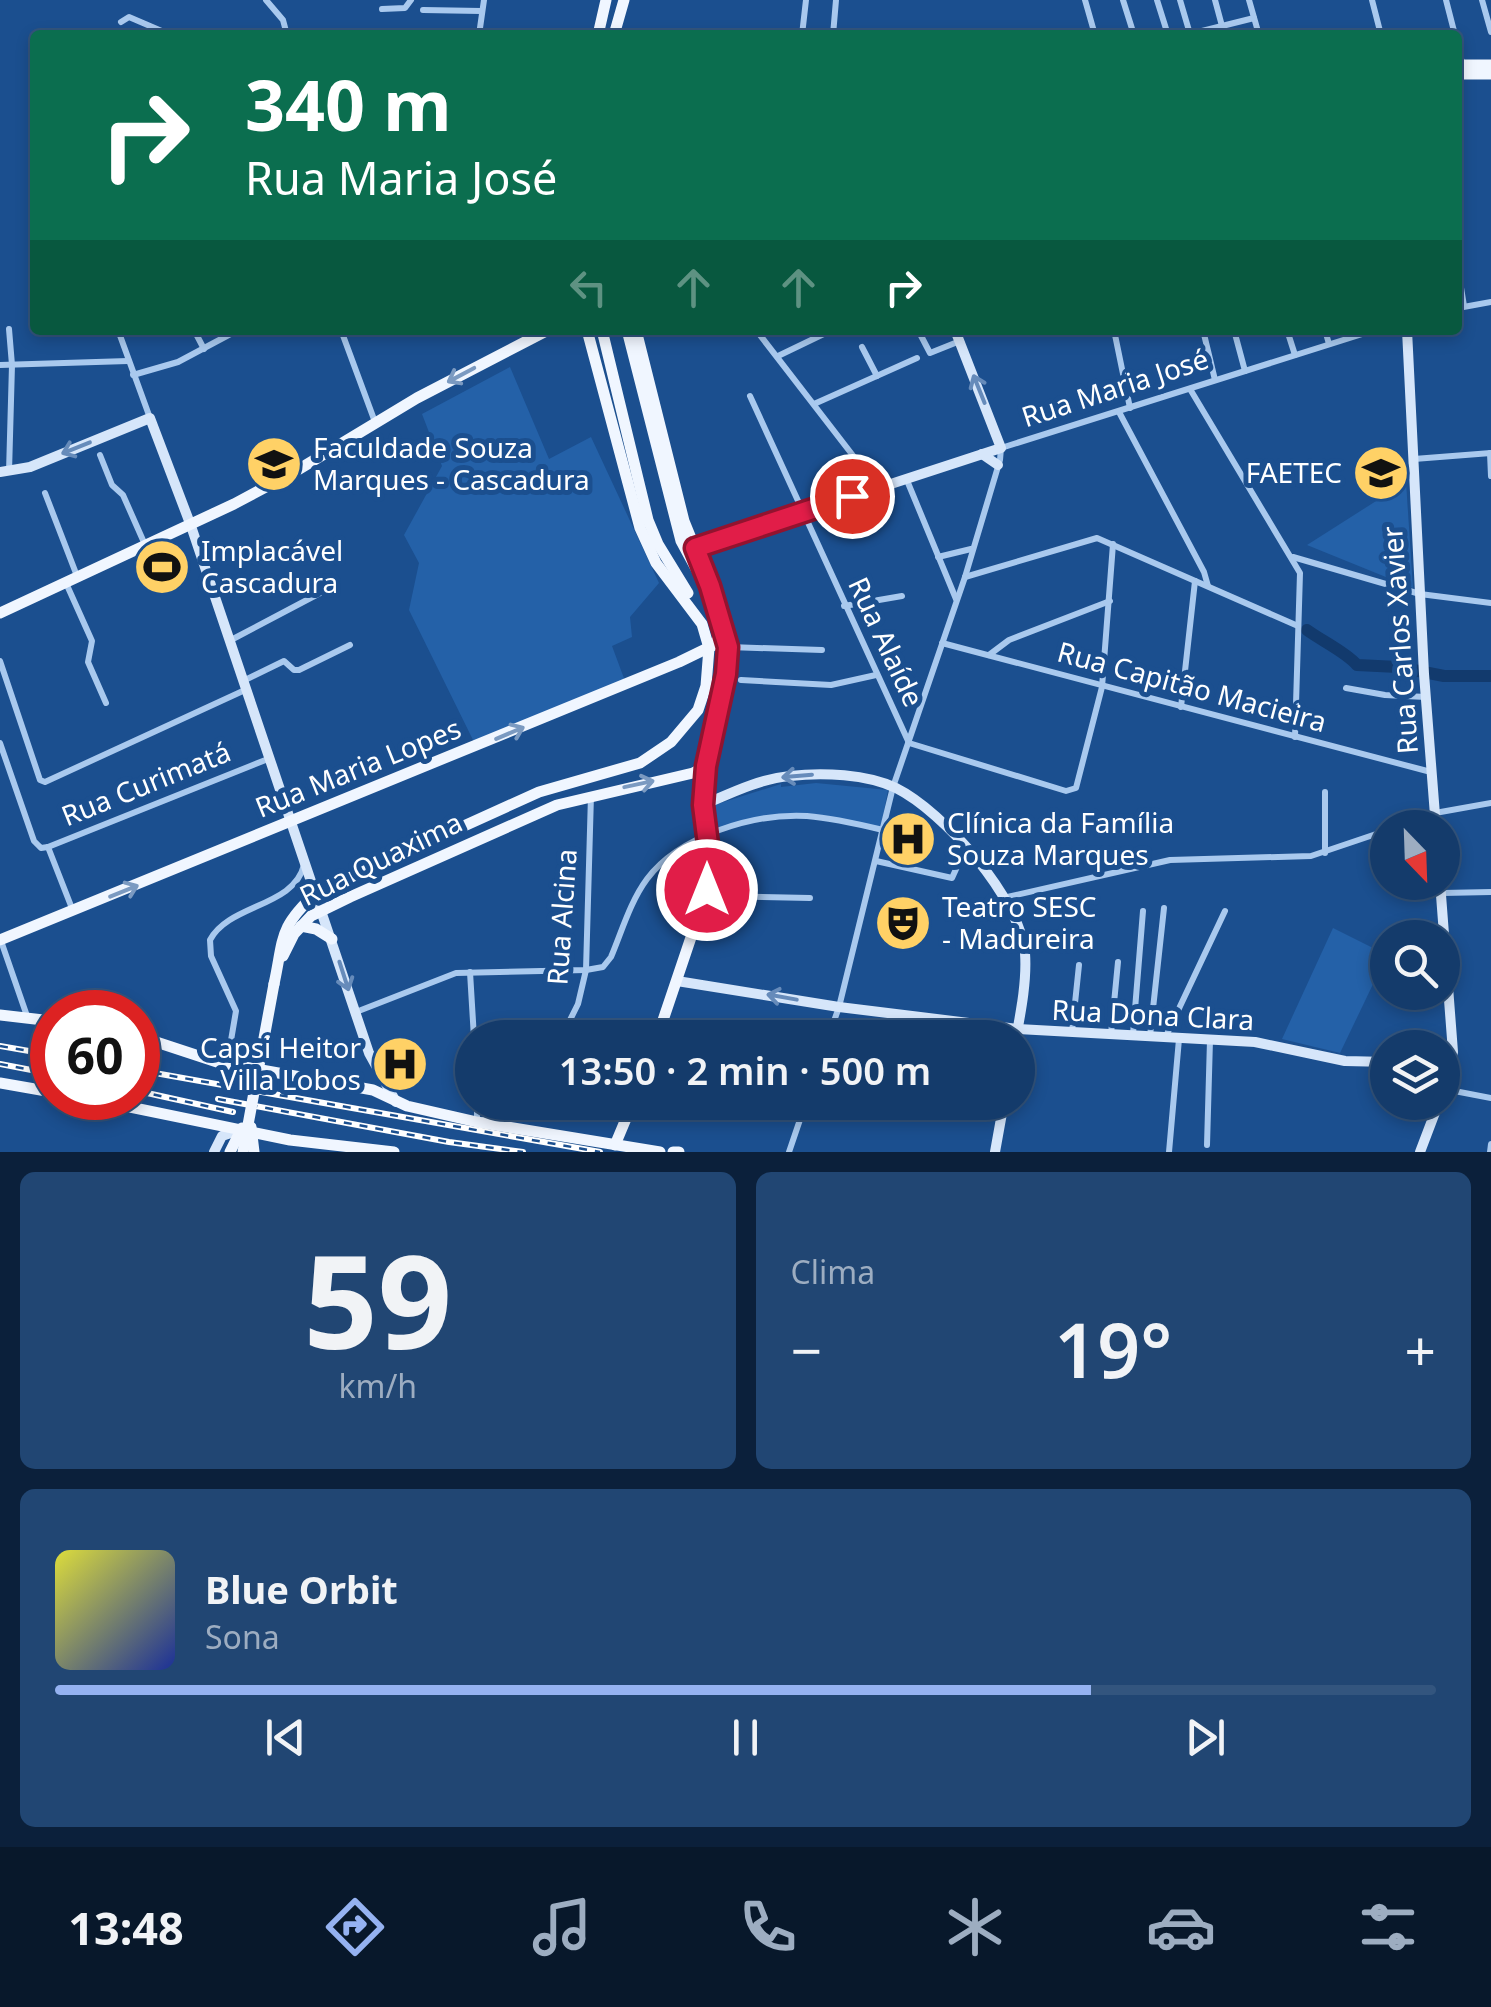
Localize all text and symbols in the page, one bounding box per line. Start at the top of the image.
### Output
text: 340 m [245,56,452,152]
icon: right [80,70,210,200]
text: Rua Maria José [245,147,557,208]
icon: left [561,260,616,315]
icon: ahead [666,260,721,315]
icon: ahead [771,260,826,315]
icon: right [876,260,931,315]
street label: Rua Maria José [1016,339,1213,435]
one-way arrow [447,365,477,385]
one-way arrow [969,374,987,404]
place label: Faculdade Souza Marques - Cascadura [313,428,590,498]
school or university icon: Faculdade Souza Marques - Cascadura [244,434,304,494]
one-way arrow [61,441,92,459]
school or university icon: FAETEC [1351,443,1411,503]
place label: FAETEC [1246,453,1342,491]
pin [810,454,895,539]
icon: arrive [825,469,880,524]
street label: Rua Carlos Xavier [1372,524,1426,755]
place label: Implacável Cascadura [201,531,343,601]
sports icon: Implacável Cascadura [132,537,192,597]
street label: Rua Alaíde [840,571,933,712]
street label: Rua Capitão Macieira [1054,632,1331,740]
street label: Rua Maria Lopes [249,709,466,826]
one-way arrow [494,723,524,741]
street label: Rua Curimatá [55,732,236,834]
one-way arrow [781,767,813,786]
one-way arrow [622,774,654,793]
street label: Rua Quaxima [293,802,468,914]
place label: Clínica da Família Souza Marques [947,803,1174,873]
hospital icon: Clínica da Família Souza Marques [878,809,938,869]
north arrow [1370,810,1460,900]
map controls [1370,810,1460,1120]
position arrow [655,838,759,942]
street label: Rua Alcina [537,848,585,986]
one-way arrow [108,880,139,898]
place label: Teatro SESC - Madureira [942,887,1096,957]
theatre icon: Teatro SESC - Madureira [873,893,933,953]
button: search [1370,920,1460,1010]
one-way arrow [336,959,354,991]
one-way arrow [767,987,799,1006]
speed limit sign: 60 [30,990,160,1120]
street label: Rua Dona Clara [1051,990,1255,1038]
place label: Capsi Heitor Villa Lobos [200,1028,361,1098]
button: layers [1370,1030,1460,1120]
hospital icon: Capsi Heitor Villa Lobos [370,1034,430,1094]
text: 13:50 · 2 min · 500 m [559,1044,931,1096]
text: 59 [303,1210,452,1387]
text: Clima [791,1250,875,1293]
text: 19° [1054,1298,1172,1400]
text: − [791,1312,822,1387]
text: + [1405,1312,1436,1387]
text: km/h [338,1364,417,1407]
text: Blue Orbit [205,1563,398,1615]
text: Sona [205,1615,280,1658]
icon: previous [258,1710,313,1765]
icon: pause [718,1710,773,1765]
icon: next [1178,1710,1233,1765]
icon: directions [320,1892,390,1962]
icon: music [527,1892,597,1962]
icon: phone [733,1892,803,1962]
icon: climate [940,1892,1010,1962]
icon: car [1146,1892,1216,1962]
icon: filters [1353,1892,1423,1962]
text: 13:48 [68,1897,184,1958]

